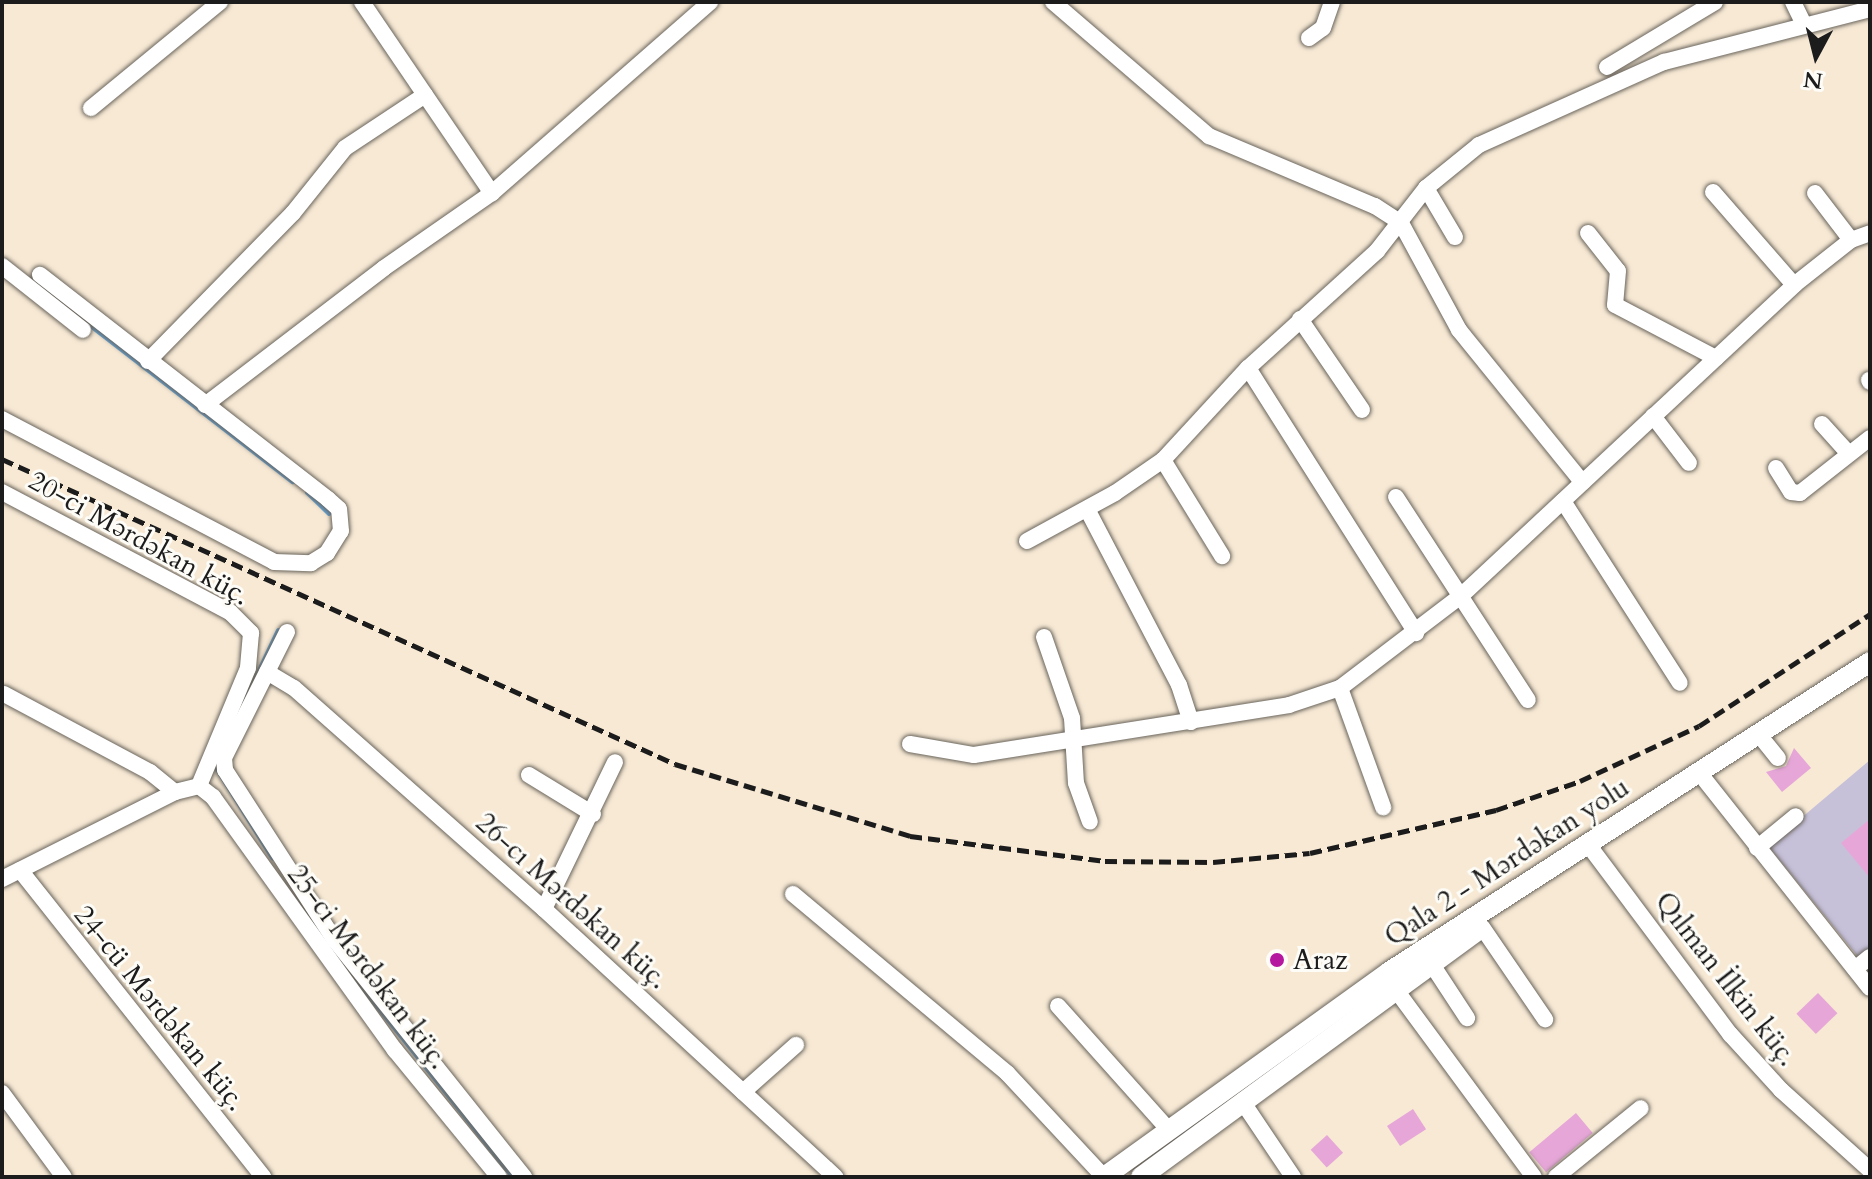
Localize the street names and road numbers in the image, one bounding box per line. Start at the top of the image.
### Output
street label: 20-ci Mərdəkan küç. [23,463,255,613]
street label: Qala 2 - Mərdəkan yolu [1378,770,1636,954]
street label: 26-cı Mərdəkan küç. [469,806,675,996]
street label: 25-ci Mərdəkan küç. [280,858,456,1076]
street label: Qılman İlkin küç. [1648,885,1804,1073]
street label: 24-cü Mərdəkan küç. [67,899,253,1117]

